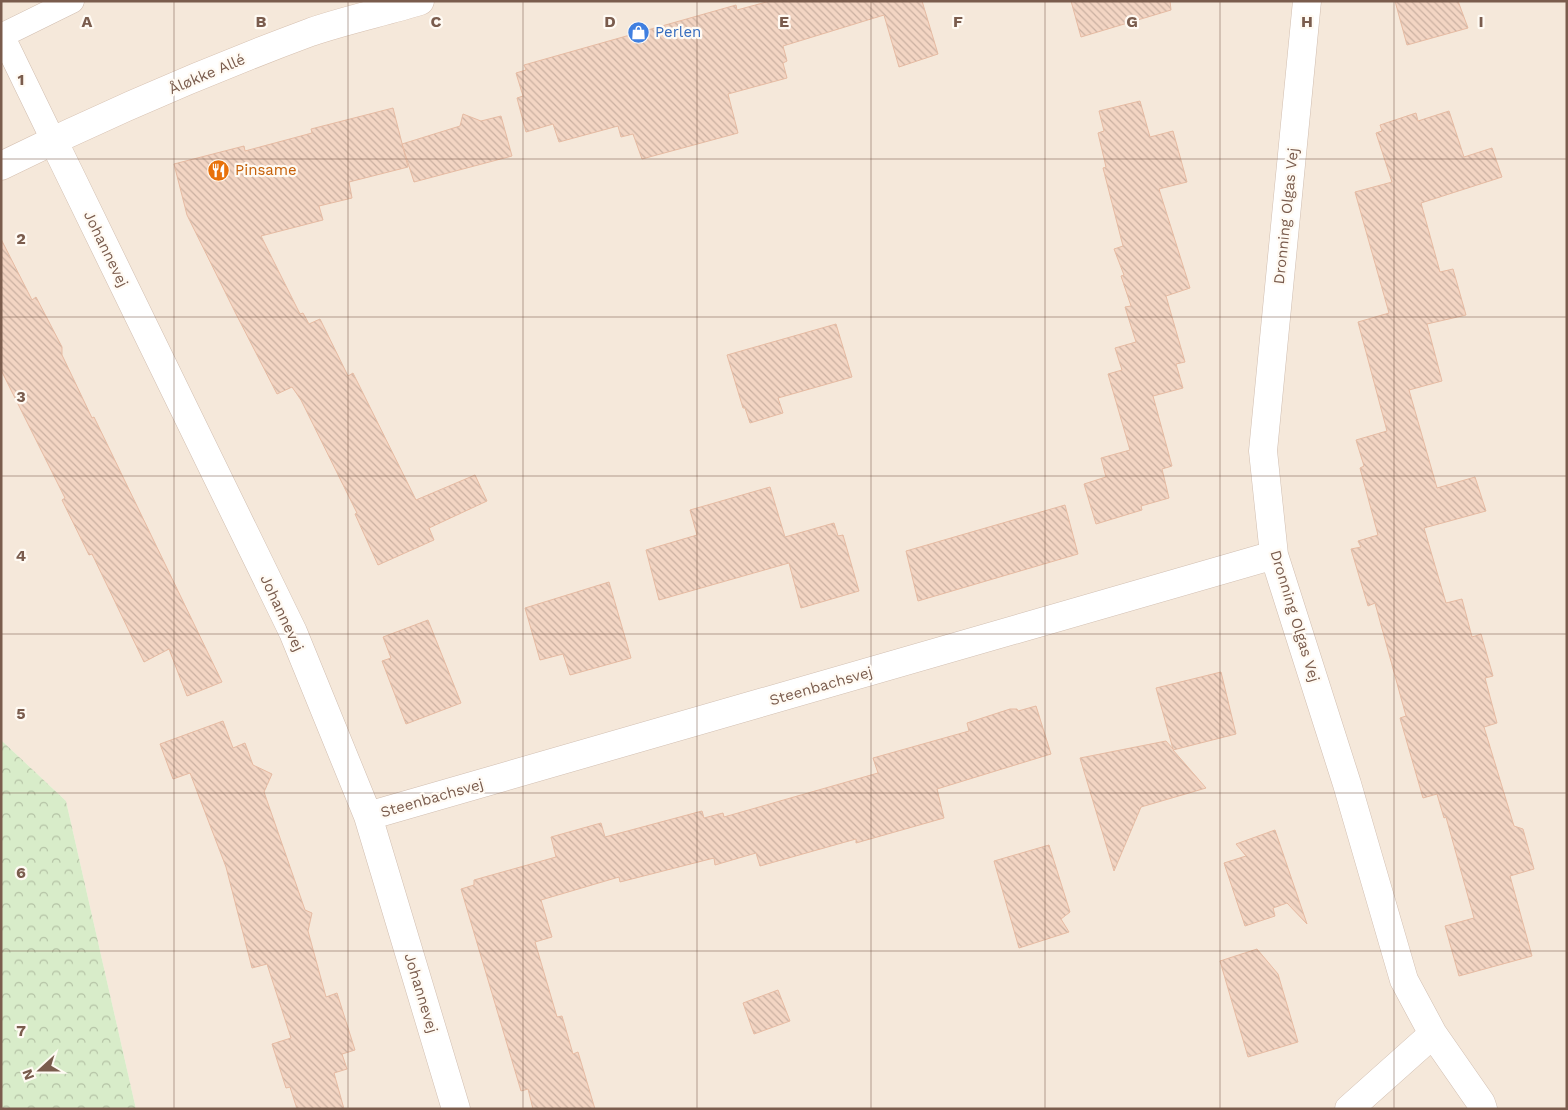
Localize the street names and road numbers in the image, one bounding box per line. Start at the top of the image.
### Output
street label: Åløkke Allé [166,50,248,98]
street label: Dronning Olgas Vej [1270,147,1302,285]
street label: Johannevej [80,208,132,290]
street label: Dronning Olgas Vej [1266,548,1324,684]
street label: Johannevej [256,572,308,654]
street label: Steenbachsvej [767,663,875,709]
street label: Steenbachsvej [378,775,486,821]
street label: Johannevej [400,951,442,1035]

